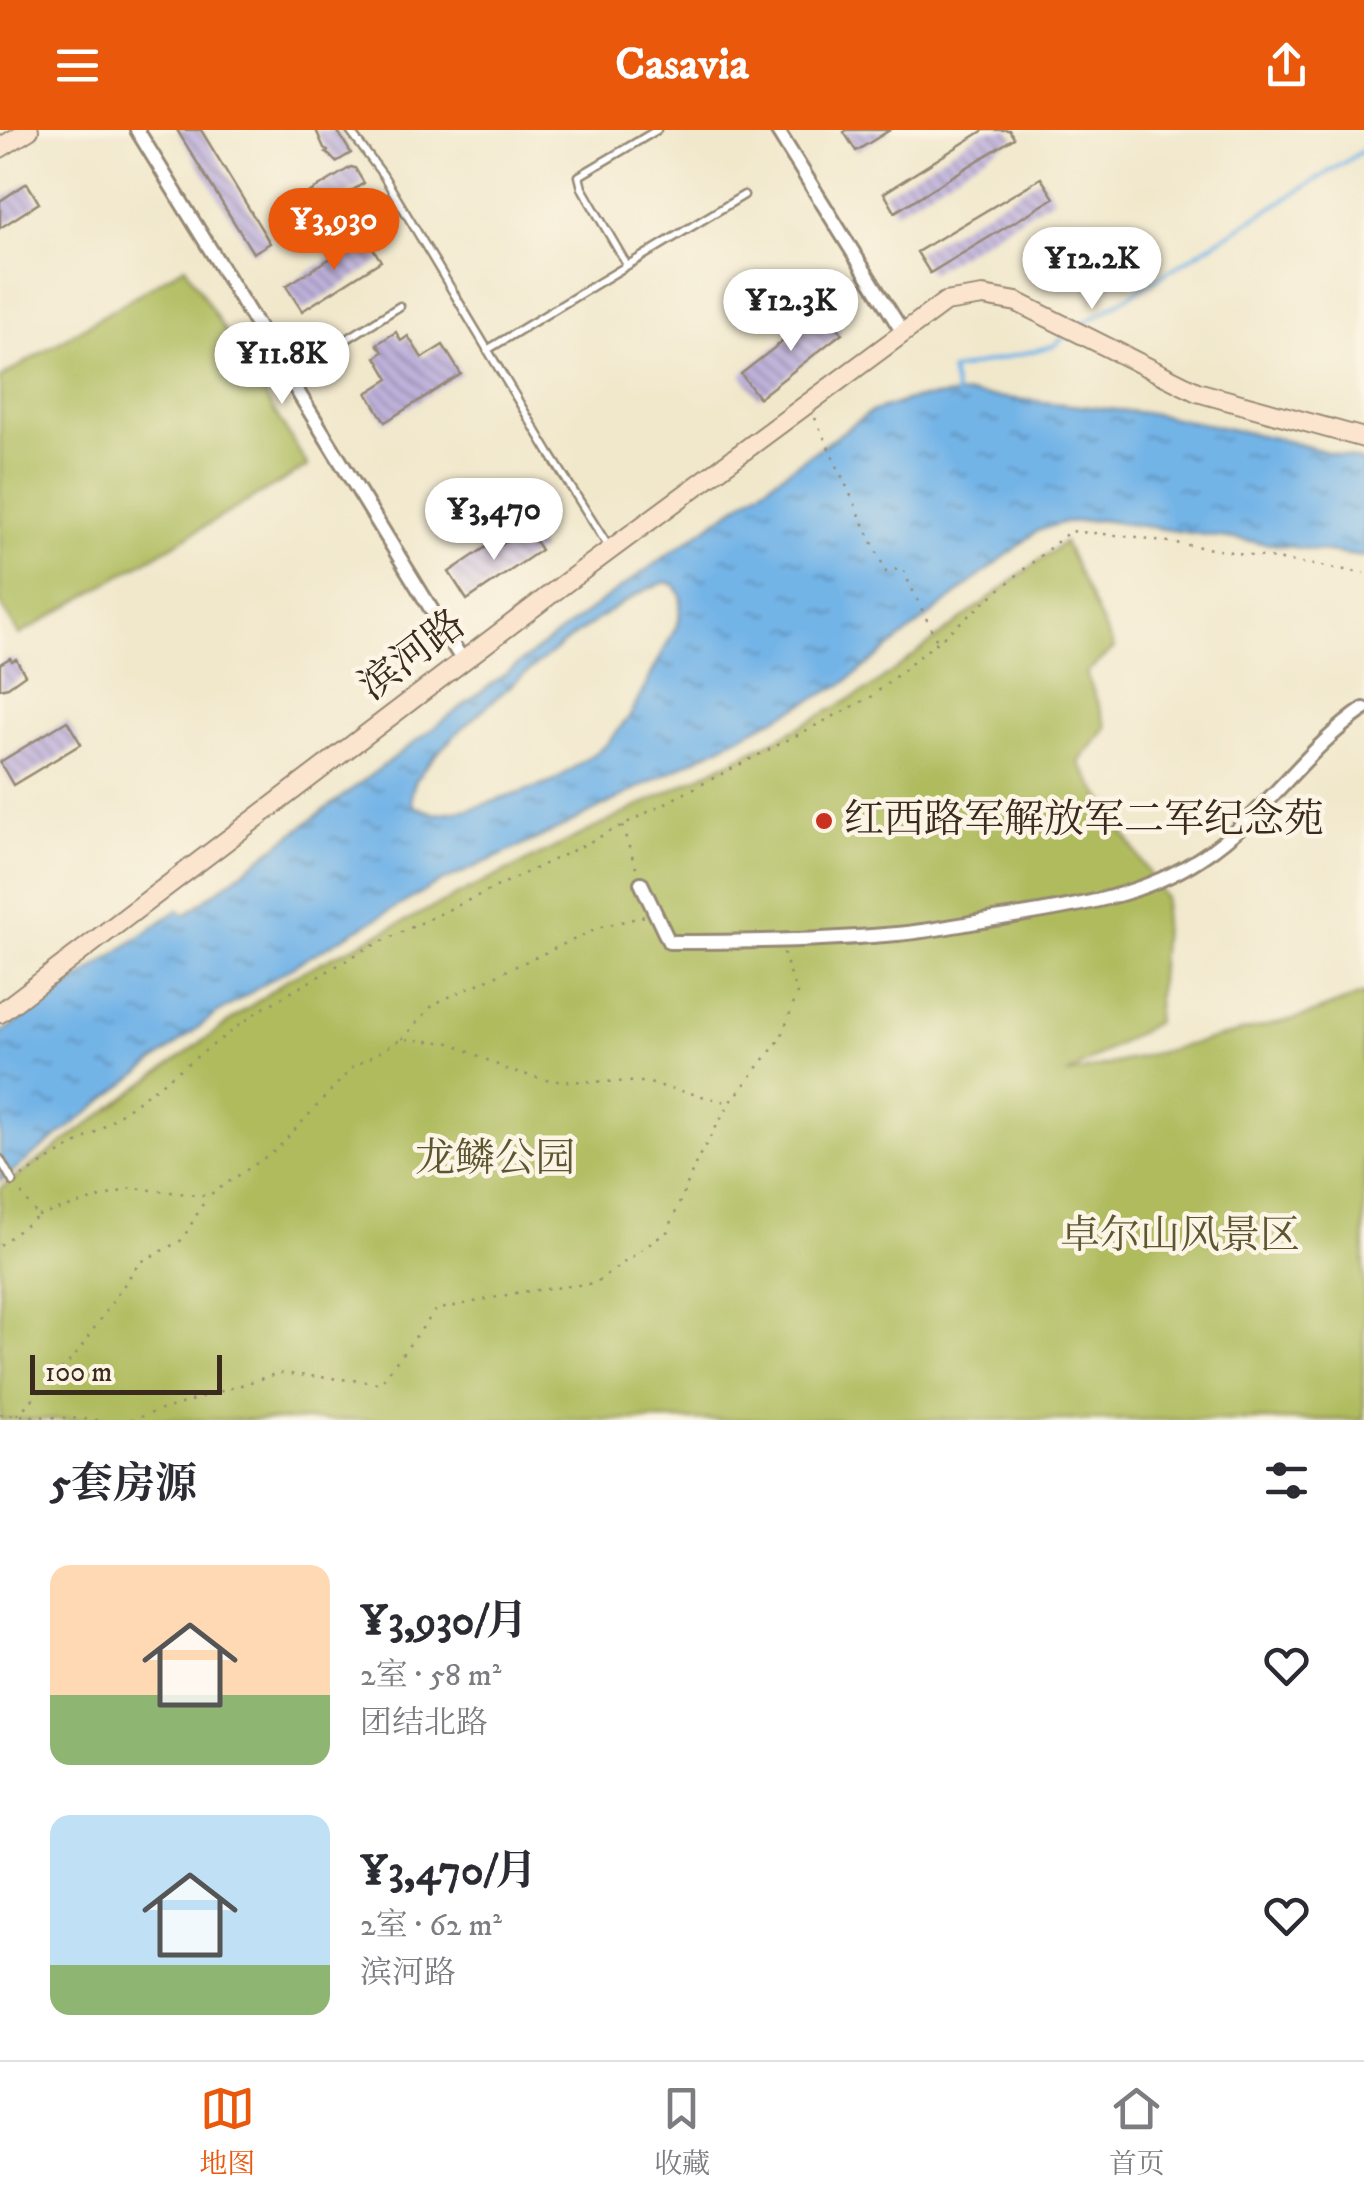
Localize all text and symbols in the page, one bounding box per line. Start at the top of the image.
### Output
text: Casavia [615,37,749,93]
icon: menu [50,38,105,93]
icon: share [1259,38,1314,93]
pin: ¥3,930 [253,188,415,273]
text: ¥3,930 [290,200,378,240]
pin: ¥12.2K [1011,227,1173,312]
text: ¥12.2K [1044,239,1140,279]
pin: ¥12.3K [710,269,872,354]
text: ¥12.3K [745,281,837,321]
pin: ¥11.8K [201,322,363,407]
text: ¥11.8K [236,334,328,374]
pin: ¥3,470 [413,478,575,563]
text: ¥3,470 [447,490,541,530]
street label: 滨河路 [350,600,476,712]
place label: 红西路军解放军二军纪念苑 [844,796,1324,846]
marker: 红西路军解放军二军纪念苑 [813,810,835,832]
park label: 龙鳞公园 [415,1135,575,1185]
park label: 卓尔山风景区 [1060,1212,1300,1262]
scale bar [30,1350,222,1394]
text: 100 m [45,1355,112,1390]
icon: filters [1259,1453,1314,1508]
text: 5套房源 [50,1459,197,1511]
text: ¥3,930/月 [360,1596,528,1648]
icon: home [130,1605,250,1725]
icon: heart [1259,1638,1314,1693]
text: 2室 · 58 m² [360,1656,501,1696]
text: 团结北路 [360,1704,488,1744]
text: ¥3,470/月 [360,1846,537,1898]
icon: home [130,1855,250,1975]
icon: heart [1259,1888,1314,1943]
text: 2室 · 62 m² [360,1906,502,1946]
text: 滨河路 [360,1954,456,1994]
tab: 地图 [199,2081,255,2182]
tab: 收藏 [654,2081,710,2182]
tab: 首页 [1109,2081,1165,2182]

